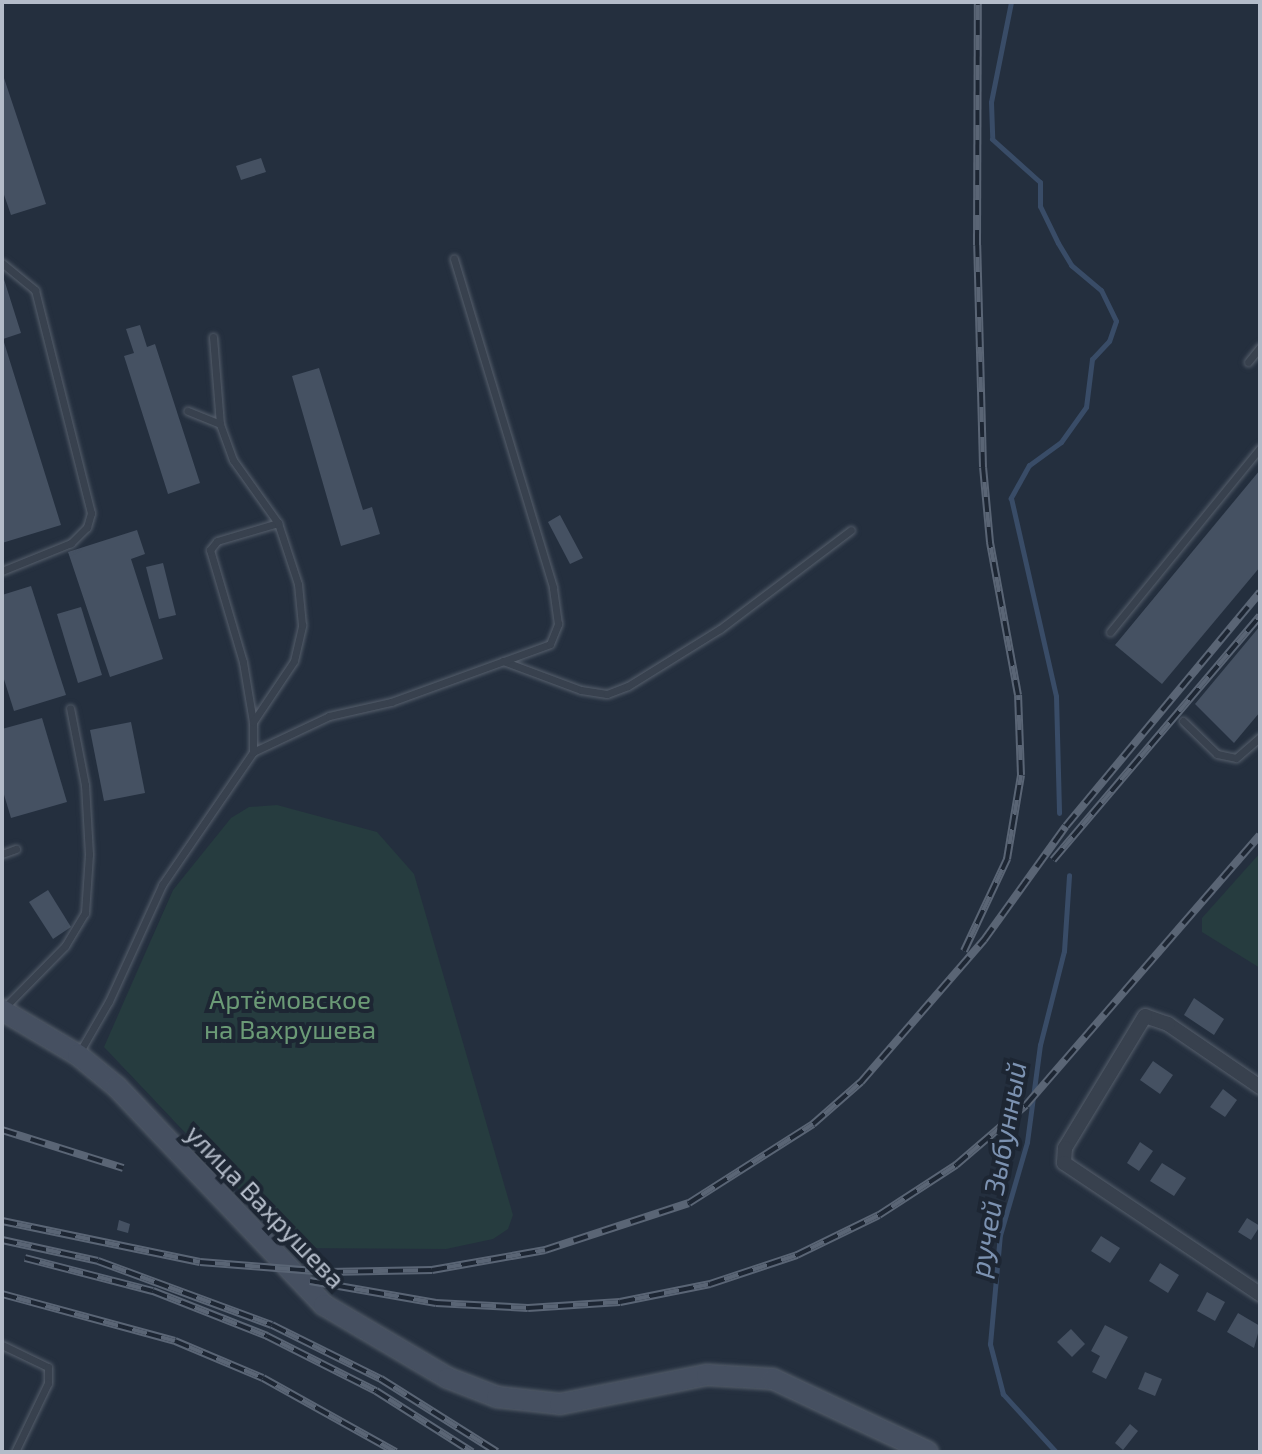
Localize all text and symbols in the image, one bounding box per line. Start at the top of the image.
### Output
park label: Артёмовское на Вахрушева [204,983,376,1044]
water label: ручей Зыбунный [962,1059,1032,1279]
street label: улица Вахрушева [180,1118,352,1294]

